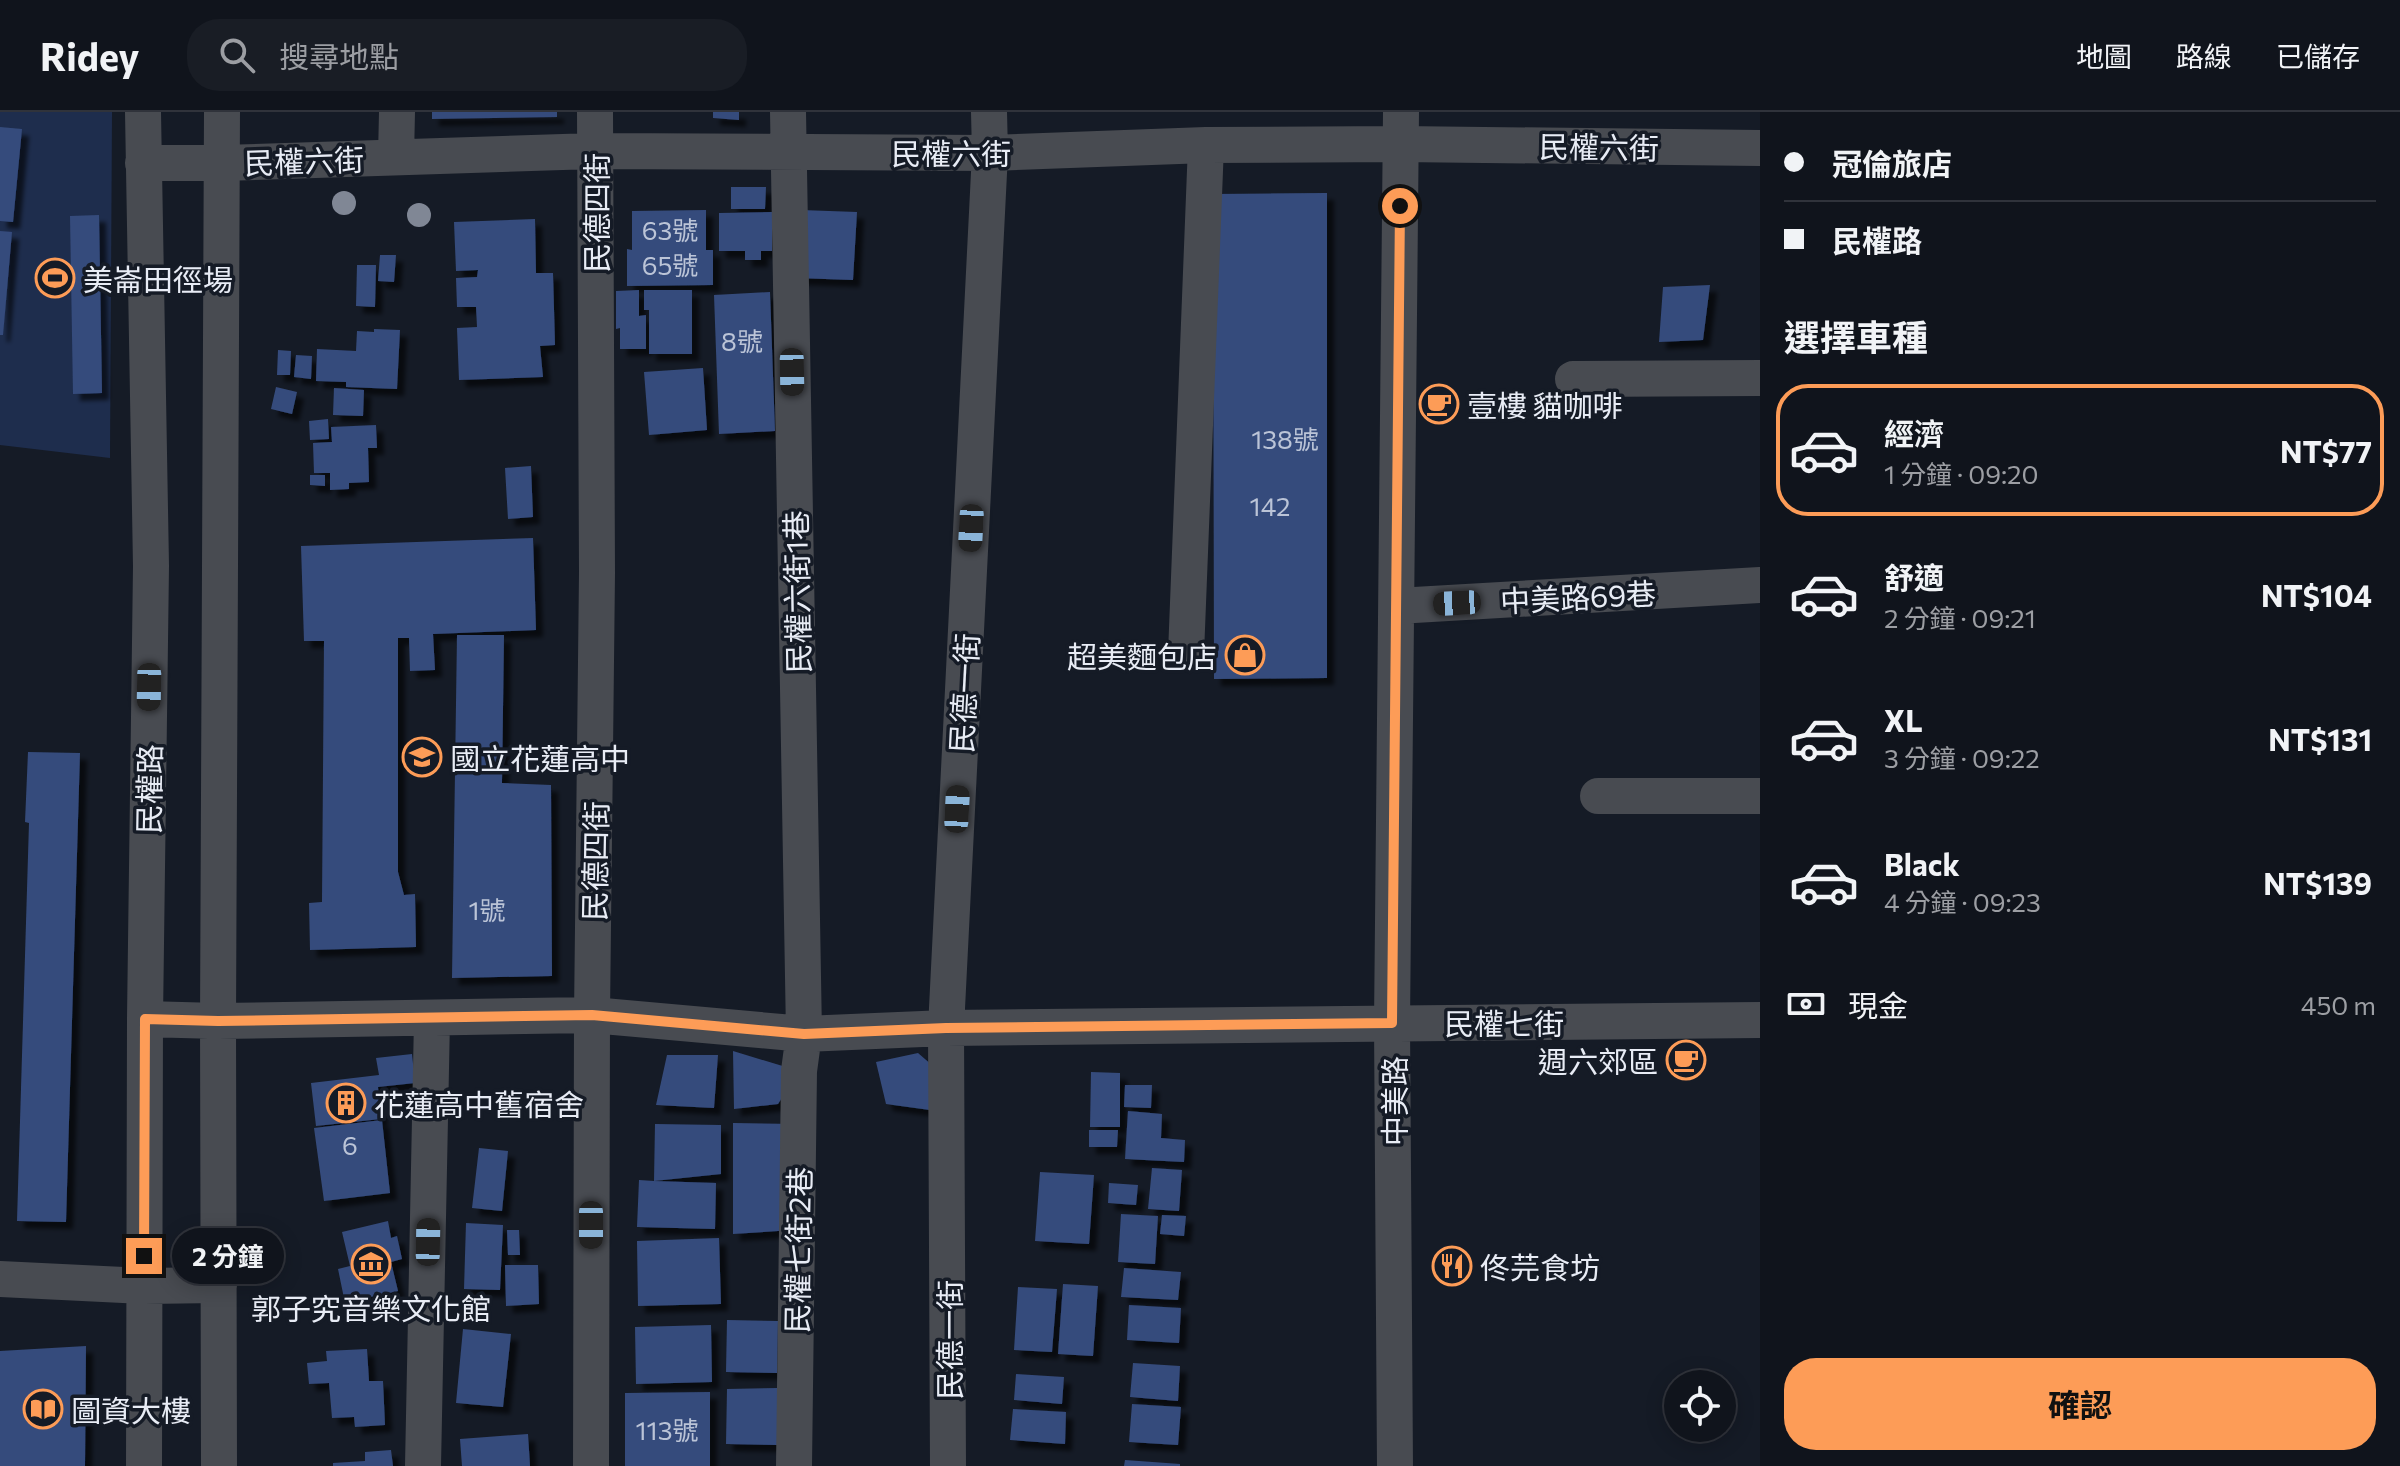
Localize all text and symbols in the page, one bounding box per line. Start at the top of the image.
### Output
search box [187,19,747,91]
text: Ridey [40,32,139,79]
icon: search [215,33,259,77]
text: 搜尋地點 [279,37,399,74]
text: 地圖 [2076,39,2132,73]
text: 路線 [2176,39,2232,73]
text: 已儲存 [2276,39,2360,73]
street label: 民權六街 [1539,126,1659,166]
street label: 民權六街 [891,134,1011,171]
street label: 民權六街 [243,139,365,181]
text: 冠倫旅店 [1832,144,1952,181]
street label: 民德四街 [577,153,614,273]
route start [1382,188,1418,224]
house number: 63號 [642,214,698,245]
text: 民權路 [1832,221,1922,258]
house number: 65號 [642,249,698,280]
sports icon: 美崙田徑場 [34,257,76,299]
place label: 美崙田徑場 [83,260,233,297]
text: 選擇車種 [1784,314,1928,358]
house number: 8號 [721,325,763,356]
car [780,348,804,396]
cafe icon: 壹樓 貓咖啡 [1418,383,1460,425]
place label: 壹樓 貓咖啡 [1467,386,1623,423]
icon: car [1788,414,1860,486]
text: 經濟 [1884,414,1944,451]
house number: 138號 [1251,423,1319,454]
text: NT$77 [2280,432,2372,469]
text: 1 分鐘 · 09:20 [1884,458,2038,489]
house number: 142 [1250,490,1290,521]
car [958,503,984,553]
street label: 民權六街1巷 [776,510,816,674]
icon: car [1788,558,1860,630]
text: 舒適 [1884,558,1944,595]
street label: 中美路69巷 [1499,573,1657,619]
text: NT$104 [2261,576,2372,613]
car [1432,590,1482,616]
text: 2 分鐘 · 09:21 [1884,602,2036,633]
street label: 民德一街 [941,632,985,754]
shop icon: 超美麵包店 [1224,634,1266,676]
place label: 超美麵包店 [1067,637,1217,674]
car [137,663,161,711]
text: XL [1884,701,1923,738]
icon: car [1788,702,1860,774]
text: NT$131 [2268,720,2372,757]
school or university icon: 國立花蓮高中 [401,736,443,778]
place label: 國立花蓮高中 [450,739,630,776]
text: 3 分鐘 · 09:22 [1884,742,2040,773]
street label: 民權路 [129,744,167,834]
car [944,784,970,834]
street label: 民德四街 [574,801,614,921]
text: Black [1884,845,1960,882]
icon: car [1788,846,1860,918]
text: NT$139 [2263,864,2372,901]
text: 4 分鐘 · 09:23 [1884,886,2041,917]
house number: 1號 [468,894,506,925]
icon: cash [1784,982,1828,1026]
text: 現金 [1848,986,1908,1023]
text: 450 m [2301,989,2376,1020]
street label: 民權七街 [1444,1004,1564,1041]
cafe icon: 週六郊區 [1665,1039,1707,1081]
place label: 週六郊區 [1538,1042,1658,1079]
street label: 中美路 [1375,1056,1412,1146]
building icon: 花蓮高中舊宿舍 [325,1082,367,1124]
place label: 花蓮高中舊宿舍 [374,1085,584,1122]
house number: 6 [342,1129,358,1160]
street label: 民權七街2巷 [777,1166,817,1334]
car [579,1201,603,1249]
car [416,1218,440,1266]
callout: 2 分鐘 [172,1228,284,1284]
route end [126,1238,162,1274]
text: 2 分鐘 [192,1240,264,1271]
museum icon: 郭子究音樂文化館 [350,1243,392,1285]
restaurant icon: 佟芫食坊 [1431,1245,1473,1287]
place label: 佟芫食坊 [1480,1248,1600,1285]
street label: 民德一街 [930,1280,967,1400]
place label: 郭子究音樂文化館 [251,1289,491,1326]
button: 確認 [1784,1358,2376,1450]
map controls [1664,1370,1736,1442]
button: locate [1664,1370,1736,1442]
library icon: 圖資大樓 [22,1388,64,1430]
place label: 圖資大樓 [71,1391,191,1428]
house number: 113號 [635,1414,699,1445]

